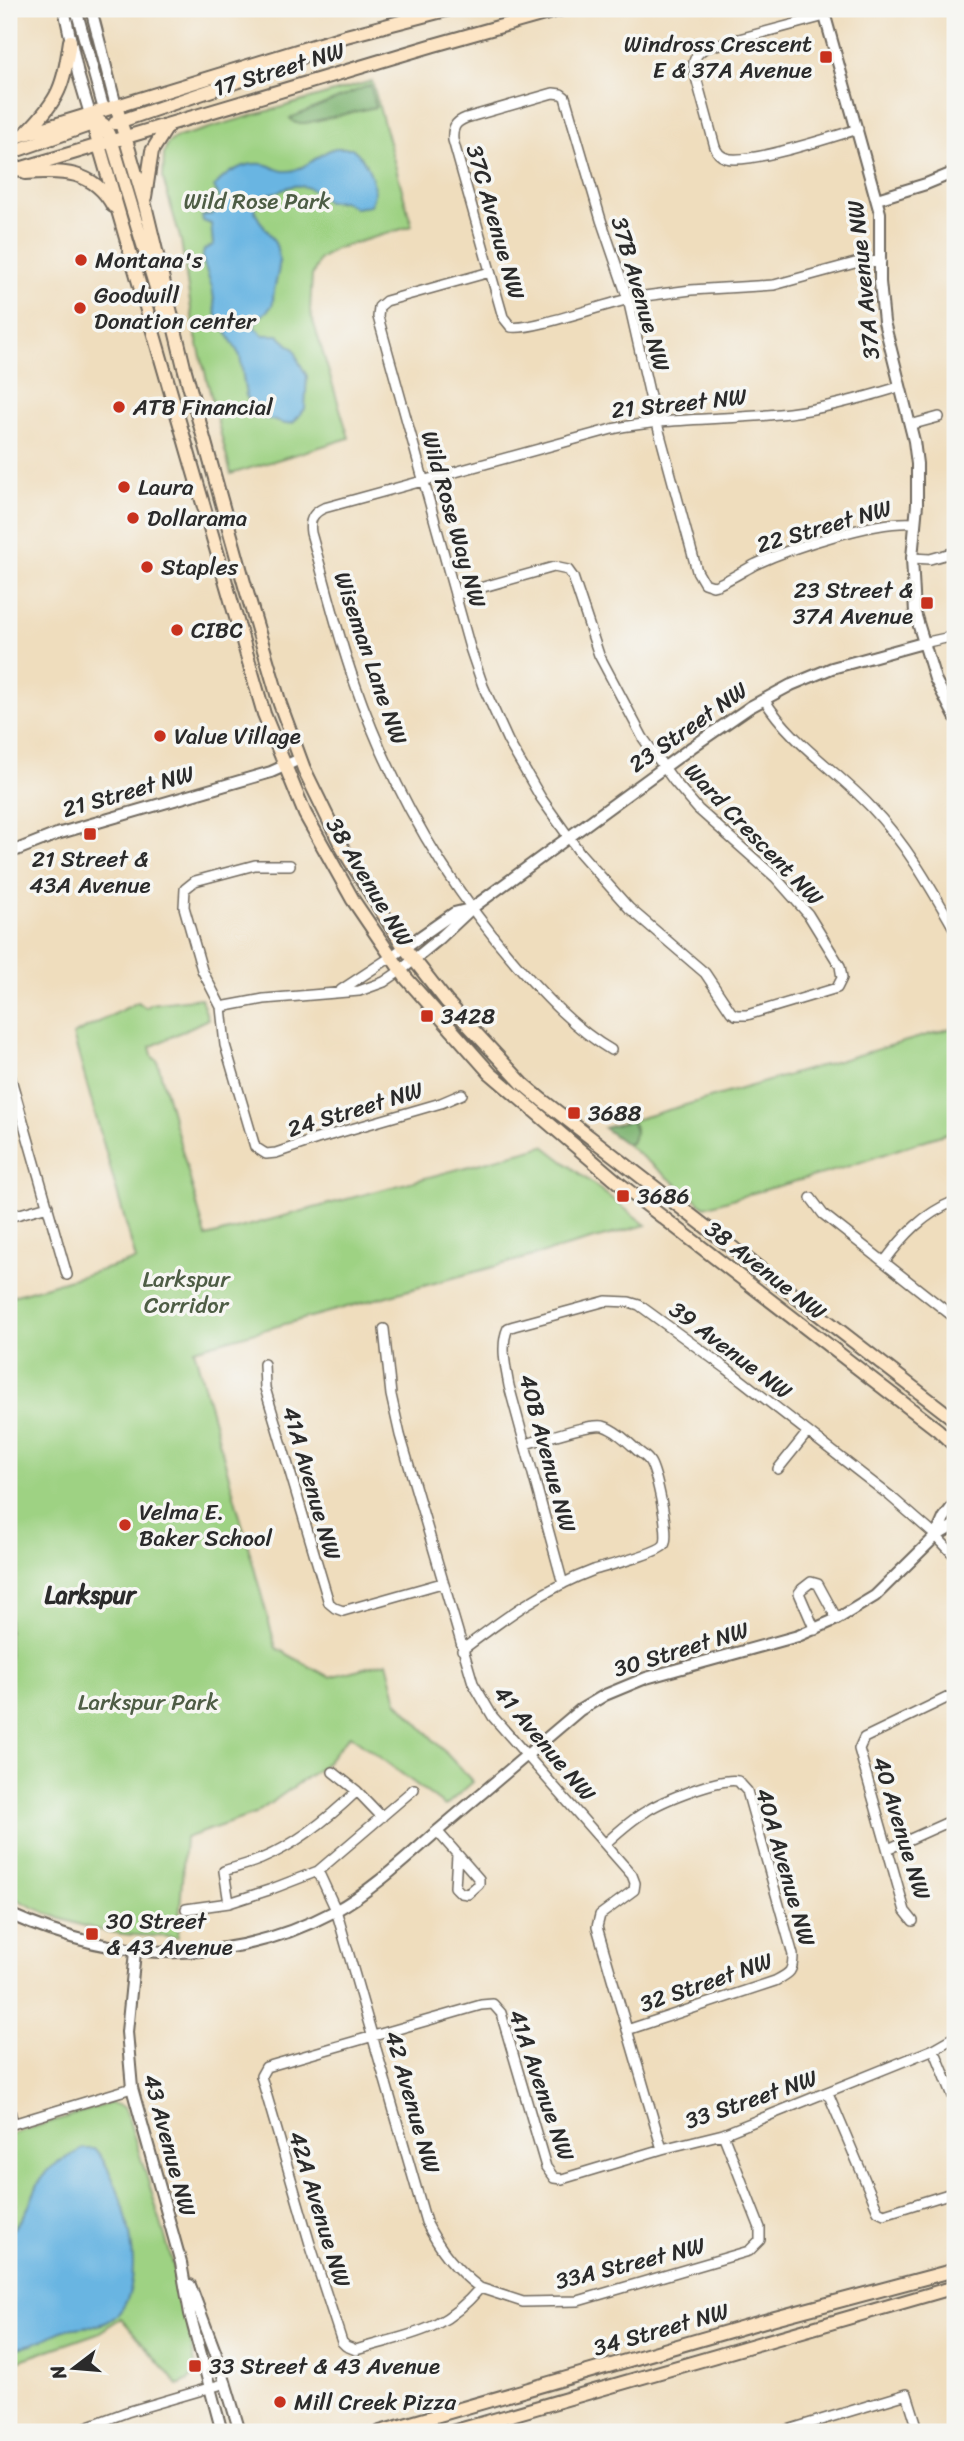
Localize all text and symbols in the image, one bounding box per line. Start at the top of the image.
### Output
place label: Windross Crescent E & 37A Avenue [624,24,812,91]
street label: 17 Street NW [208,30,351,109]
marker: Windross Crescent E & 37A Avenue [818,49,834,65]
street label: 37C Avenue NW [454,140,537,305]
park label: Wild Rose Park [183,181,331,222]
street label: 37A Avenue NW [835,197,892,362]
street label: 37B Avenue NW [599,212,682,377]
place label: Montana's [95,240,203,281]
marker: Montana's [73,252,89,268]
place label: Goodwill Donation center [94,275,257,342]
marker: Goodwill Donation center [72,300,88,316]
street label: 21 Street NW [609,376,750,431]
place label: ATB Financial [132,387,273,428]
marker: ATB Financial [111,399,127,415]
street label: Wild Rose Way NW [409,426,499,614]
place label: Laura [138,467,194,508]
marker: Laura [116,479,132,495]
street label: 22 Street NW [752,487,898,565]
place label: Dollarama [147,498,247,539]
marker: Dollarama [125,510,141,526]
place label: Staples [161,547,239,588]
marker: Staples [139,559,155,575]
street label: Wiseman Lane NW [322,566,420,751]
place label: 23 Street & 37A Avenue [793,570,913,637]
marker: 23 Street & 37A Avenue [919,595,935,611]
place label: CIBC [191,610,243,651]
marker: CIBC [169,622,185,638]
street label: 23 Street NW [620,670,758,784]
place label: Value Village [174,716,301,757]
marker: Value Village [152,728,168,744]
street label: Ward Crescent NW [674,752,834,917]
street label: 21 Street NW [57,753,200,830]
street label: 38 Avenue NW [314,809,425,956]
marker: 21 Street & 43A Avenue [82,826,98,842]
place label: 21 Street & 43A Avenue [29,839,151,906]
place label: 3428 [441,996,495,1037]
marker: 3428 [419,1008,435,1024]
street label: 24 Street NW [282,1069,429,1150]
place label: 3688 [588,1093,642,1134]
marker: 3688 [566,1105,582,1121]
place label: 3686 [637,1176,690,1217]
marker: 3686 [615,1188,631,1204]
street label: 38 Avenue NW [696,1209,837,1332]
park label: Larkspur Corridor [142,1259,231,1326]
street label: 39 Avenue NW [660,1290,802,1411]
street label: 40B Avenue NW [507,1369,589,1538]
street label: 41A Avenue NW [270,1401,353,1566]
place label: Velma E. Baker School [139,1492,273,1559]
marker: Velma E. Baker School [117,1517,133,1533]
district label: Larkspur [45,1574,138,1616]
street label: 30 Street NW [608,1609,755,1690]
street label: 41 Avenue NW [483,1675,607,1812]
park label: Larkspur Park [78,1682,219,1723]
street label: 40 Avenue NW [860,1751,943,1906]
street label: 40A Avenue NW [743,1783,828,1952]
place label: 30 Street & 43 Avenue [106,1901,233,1968]
marker: 30 Street & 43 Avenue [84,1926,100,1942]
street label: 32 Street NW [634,1940,779,2024]
street label: 41A Avenue NW [496,2004,587,2168]
street label: 42 Avenue NW [373,2026,453,2179]
street label: 33 Street NW [679,2057,824,2141]
street label: 43 Avenue NW [131,2069,209,2222]
street label: 42A Avenue NW [276,2126,363,2293]
street label: 33A Street NW [551,2225,710,2302]
street label: 34 Street NW [588,2290,735,2368]
north arrow [38,2332,108,2402]
place label: 33 Street & 43 Avenue [209,2346,440,2387]
marker: 33 Street & 43 Avenue [187,2358,203,2374]
text: N [40,2361,76,2384]
place label: Mill Creek Pizza [294,2382,456,2423]
marker: Mill Creek Pizza [272,2394,288,2410]

